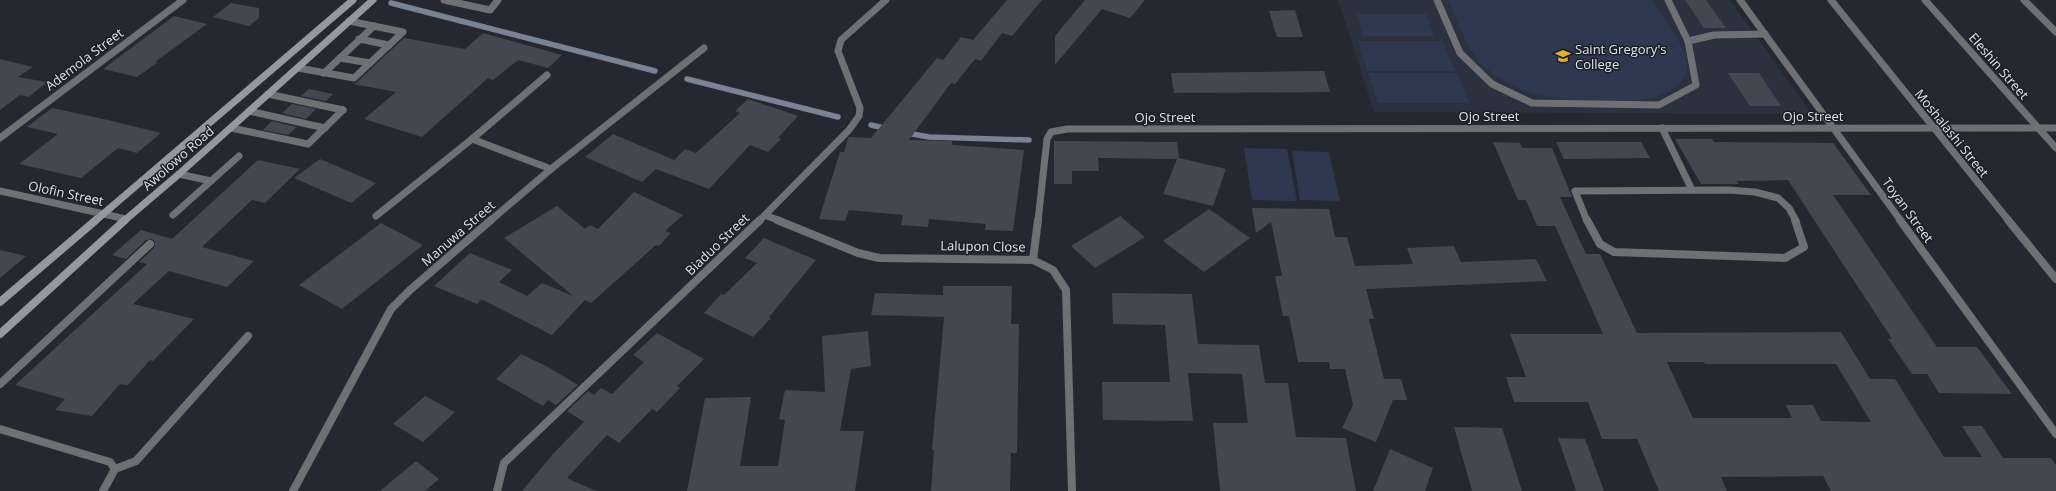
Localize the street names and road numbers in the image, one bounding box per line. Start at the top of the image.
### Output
street label: Ademola Street [41,23,127,94]
street label: Eleshin Street [1965,29,2033,103]
street label: Moshalashi Street [1911,85,1993,181]
street label: Ojo Street [1459,107,1520,125]
street label: Ojo Street [1783,107,1844,125]
street label: Ojo Street [1135,108,1196,126]
street label: Awolowo Road [138,122,218,194]
street label: Toyan Street [1878,174,1938,246]
street label: Olofin Street [27,176,106,210]
street label: Manuwa Street [417,196,499,270]
street label: Biaduo Street [681,209,753,279]
street label: Lalupon Close [940,236,1026,256]

